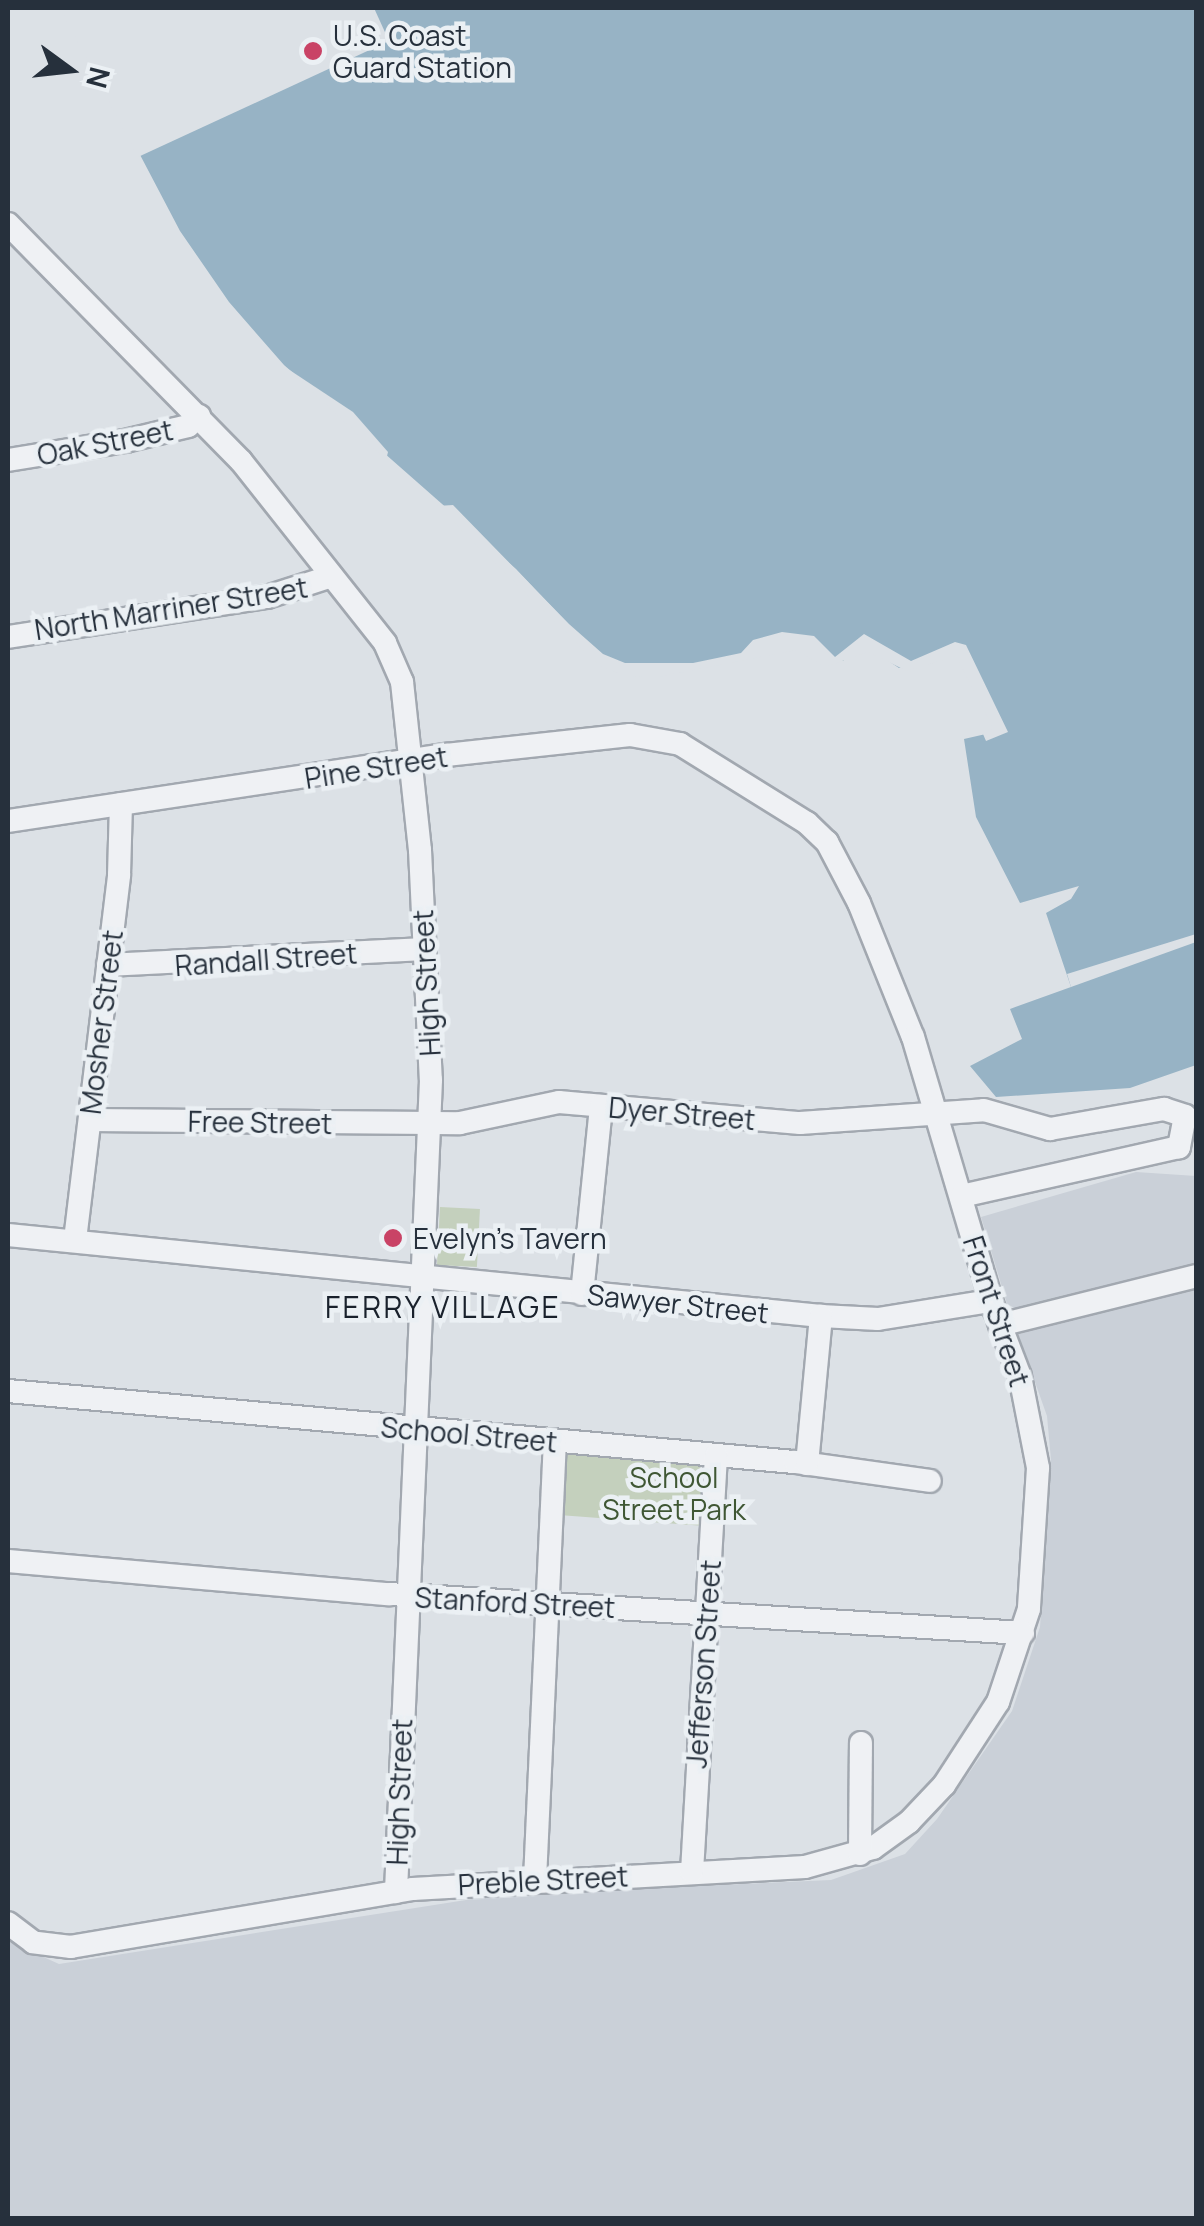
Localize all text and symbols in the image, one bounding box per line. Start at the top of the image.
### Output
place label: U.S. Coast Guard Station [333,18,512,84]
north arrow [20,20,120,120]
marker: U.S. Coast Guard Station [302,40,324,62]
text: N [78,63,120,92]
street label: Oak Street [34,412,176,472]
street label: North Marriner Street [32,570,310,646]
street label: Pine Street [302,739,450,795]
street label: High Street [405,909,447,1057]
street label: Mosher Street [73,928,129,1116]
street label: Randall Street [174,936,358,982]
street label: Dyer Street [607,1090,757,1136]
street label: Free Street [187,1104,333,1140]
place label: Evelyn's Tavern [413,1221,606,1255]
marker: Evelyn's Tavern [382,1227,404,1249]
street label: Front Street [957,1232,1037,1390]
street label: Sawyer Street [586,1277,770,1329]
district label: FERRY VILLAGE [324,1289,562,1325]
street label: School Street [379,1410,559,1458]
park label: School Street Park [602,1460,746,1526]
street label: Jefferson Street [679,1559,727,1769]
street label: Stanford Street [414,1580,616,1624]
street label: High Street [380,1718,418,1866]
street label: Preble Street [457,1859,629,1901]

